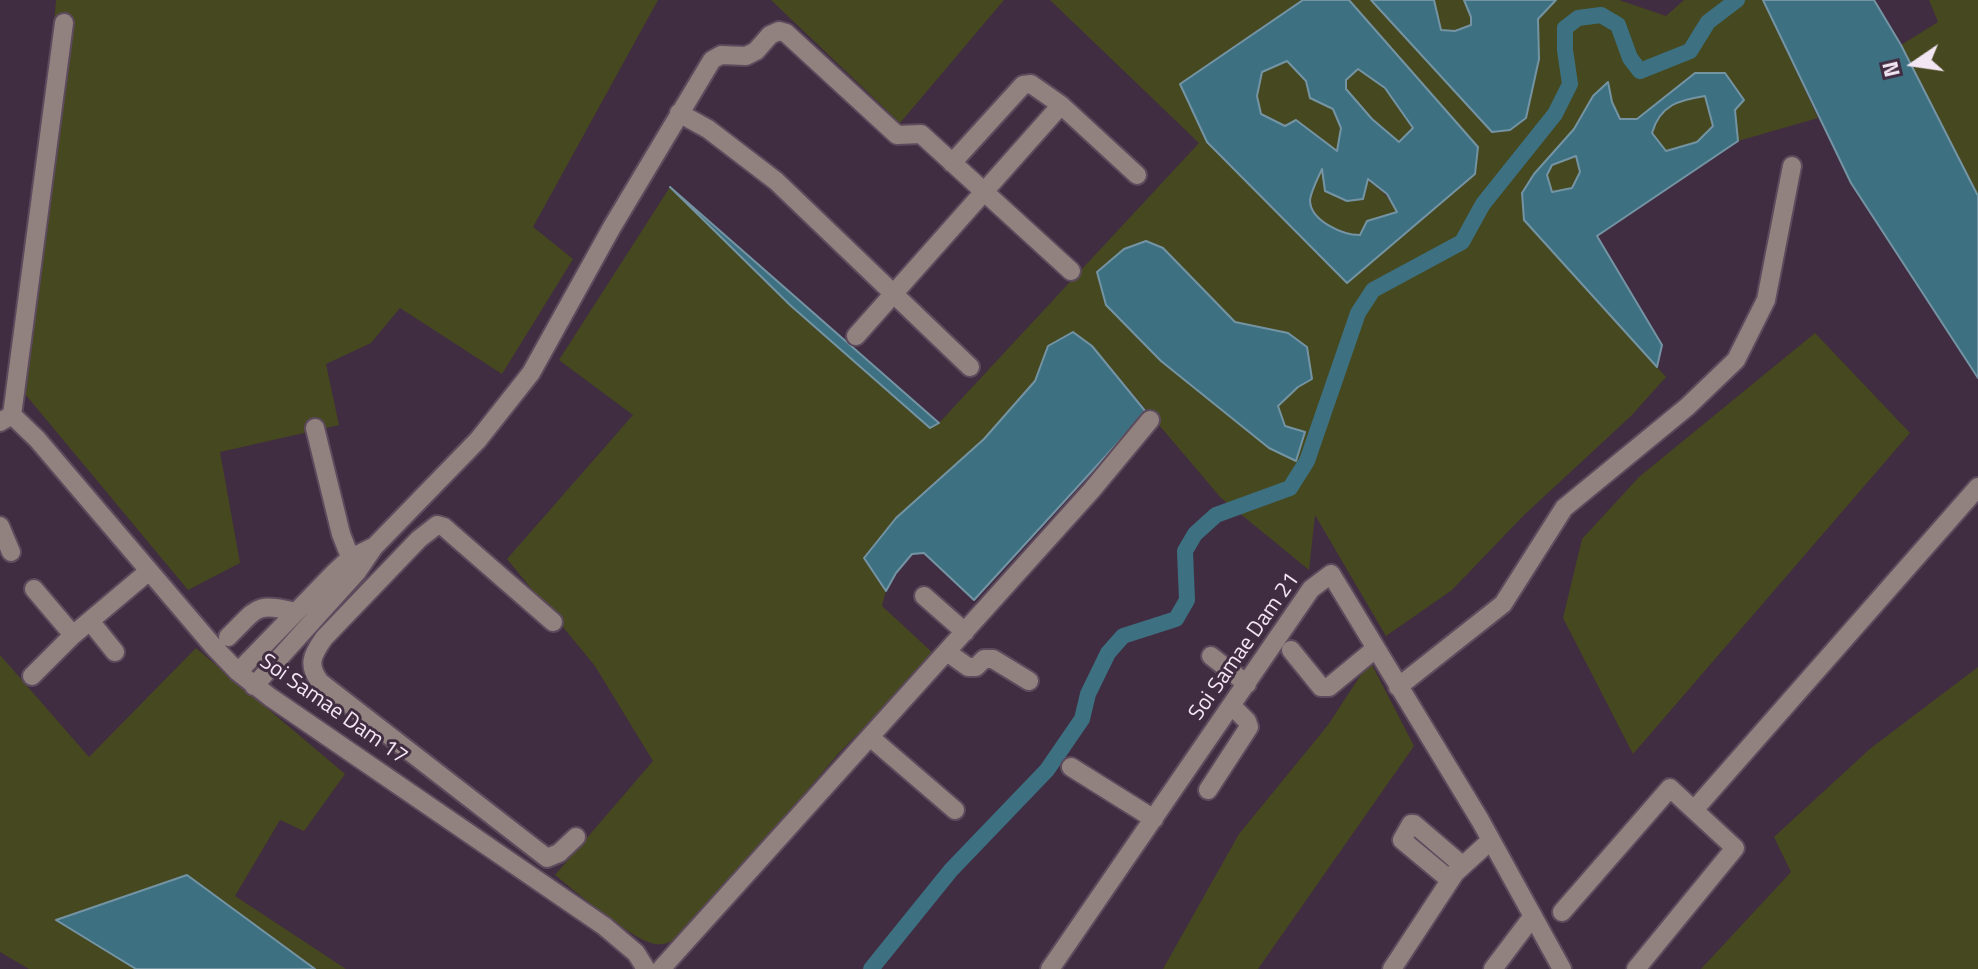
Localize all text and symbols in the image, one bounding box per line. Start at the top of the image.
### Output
north arrow [1874,24,1954,104]
text: N [1872,58,1909,81]
street label: Soi Samae Dam 21 [1184,568,1306,726]
street label: Soi Samae Dam 17 [254,649,412,771]

